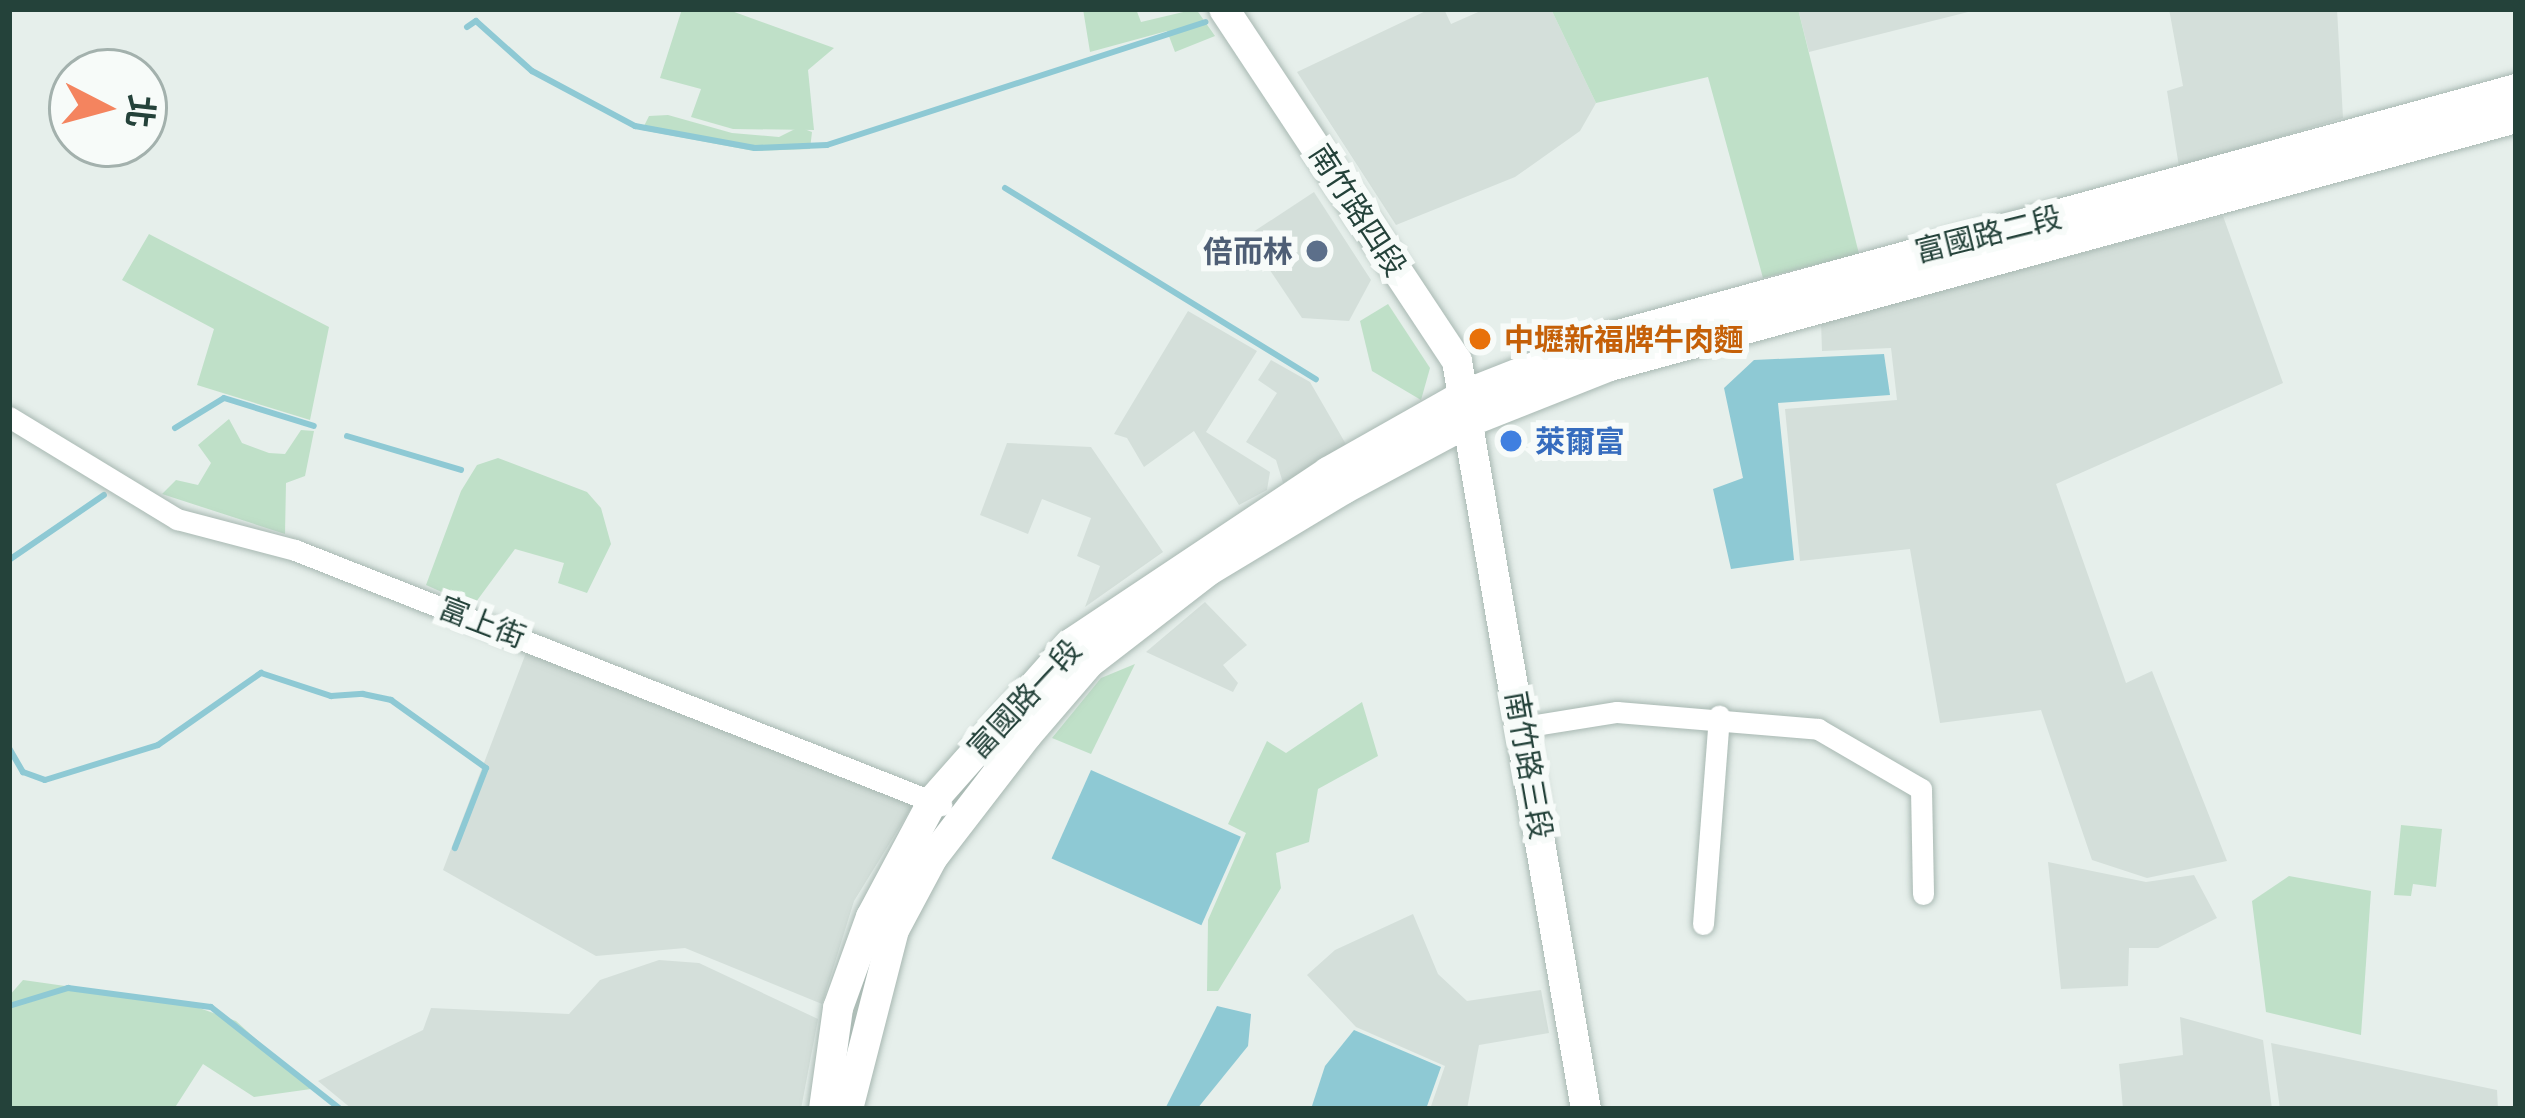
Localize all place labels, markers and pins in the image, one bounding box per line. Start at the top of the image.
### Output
place label: 倍而林 [1203,233,1293,269]
marker: 倍而林 [1304,238,1330,264]
place label: 中壢新福牌牛肉麵 [1504,321,1744,357]
marker: 中壢新福牌牛肉麵 [1467,326,1493,352]
place label: 萊爾富 [1535,423,1625,459]
marker: 萊爾富 [1498,428,1524,454]

